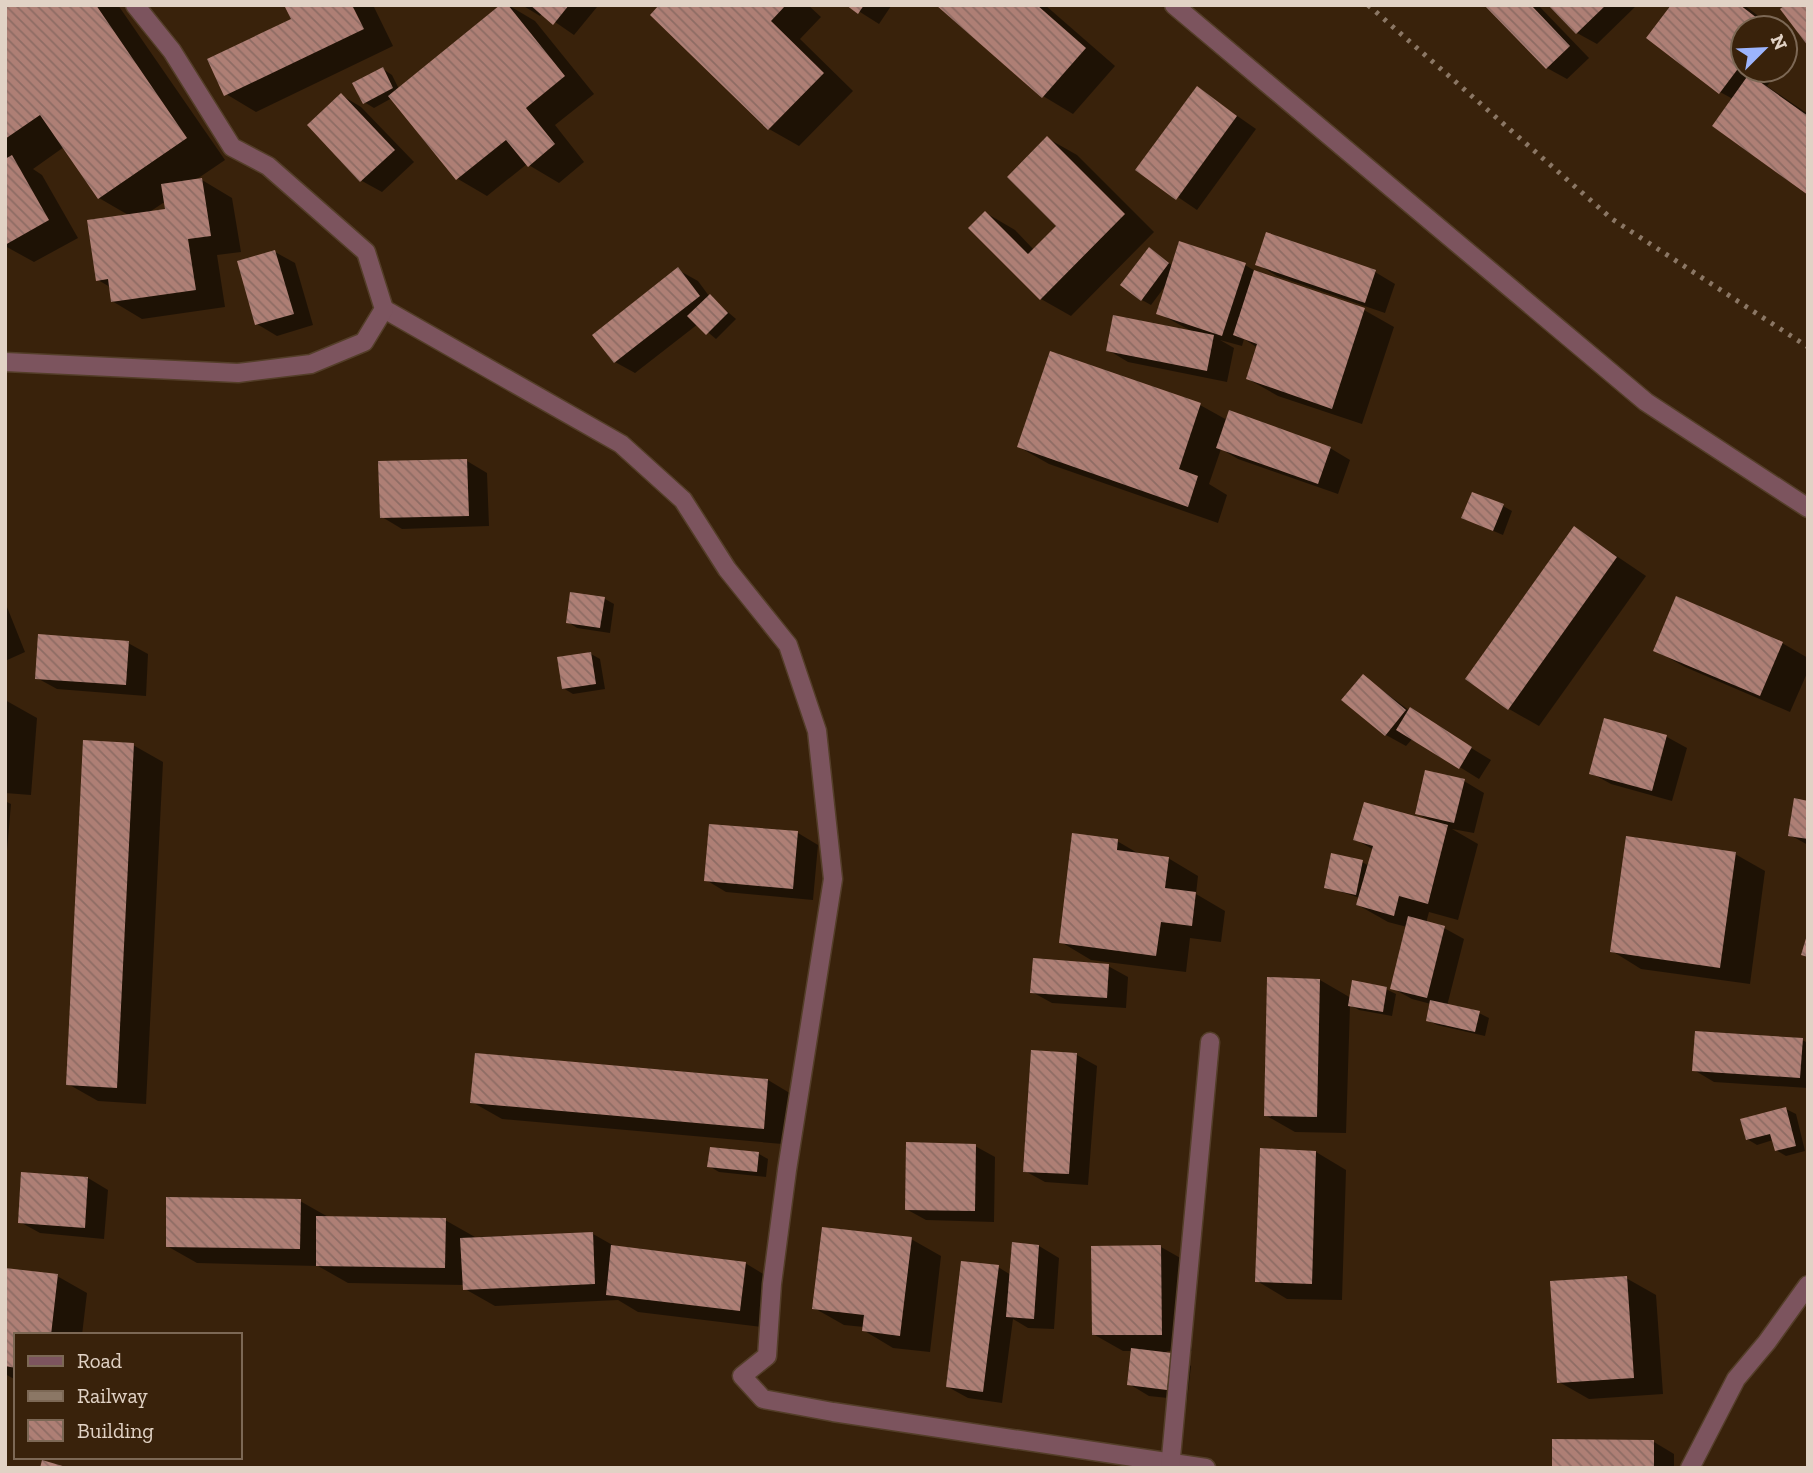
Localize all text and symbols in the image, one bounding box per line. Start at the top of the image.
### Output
north arrow [1729,14,1799,84]
text: N [1766,31,1793,54]
legend [14,1333,242,1459]
text: Road [77,1348,123,1373]
text: Railway [77,1383,148,1408]
text: Building [77,1418,154,1443]

